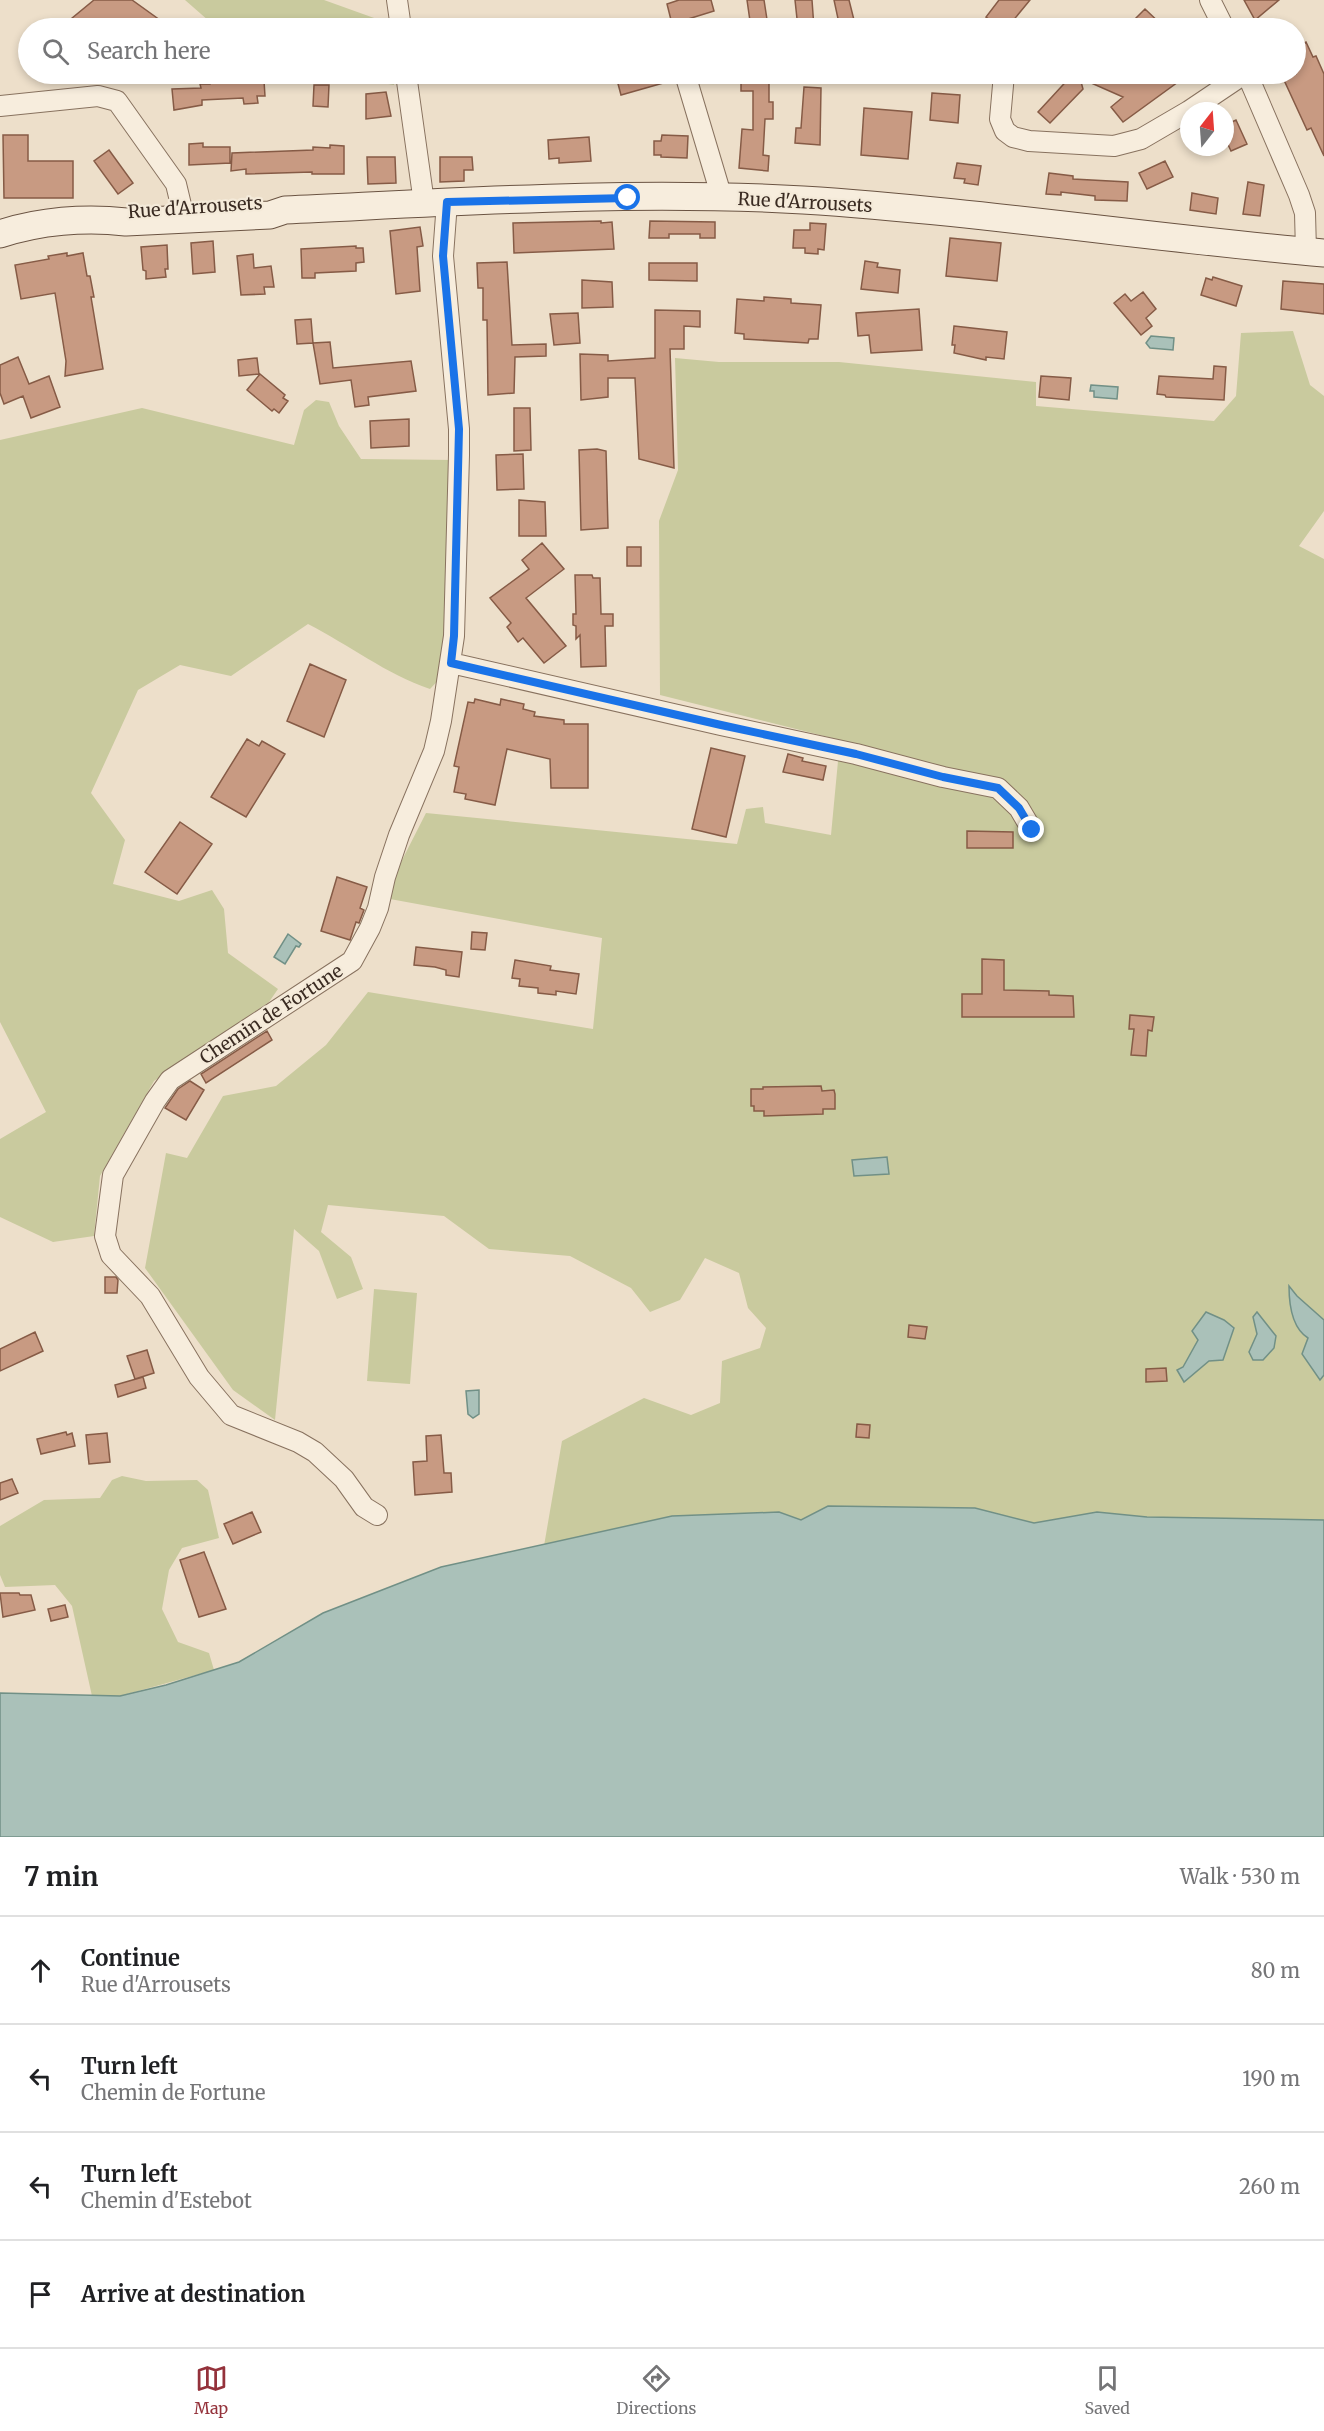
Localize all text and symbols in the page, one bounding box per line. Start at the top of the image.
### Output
search box [18,18,1306,84]
icon: search [39,35,72,68]
text: Search here [87,37,210,65]
north arrow [1180,102,1234,156]
route start [614,184,640,210]
street label: Rue d'Arrousets [737,187,873,217]
street label: Rue d'Arrousets [127,191,263,223]
route end [1018,816,1044,842]
street label: Chemin de Fortune [195,959,347,1069]
text: 7 min [24,1860,98,1893]
text: Walk · 530 m [1180,1864,1300,1889]
text: Continue [81,1944,180,1972]
icon: ahead [24,1954,57,1987]
text: 80 m [1251,1958,1300,1983]
text: Rue d'Arrousets [81,1972,231,1997]
text: Turn left [81,2052,178,2080]
icon: left [24,2062,57,2095]
text: 190 m [1242,2066,1300,2091]
text: Chemin de Fortune [81,2080,265,2105]
text: Turn left [81,2160,178,2188]
icon: left [24,2170,57,2203]
text: 260 m [1239,2174,1300,2199]
text: Chemin d'Estebot [81,2188,252,2213]
icon: arrive [24,2278,57,2311]
text: Arrive at destination [81,2280,305,2308]
tab: Map [194,2362,228,2418]
tab: Directions [616,2362,696,2418]
tab: Saved [1085,2362,1130,2418]

